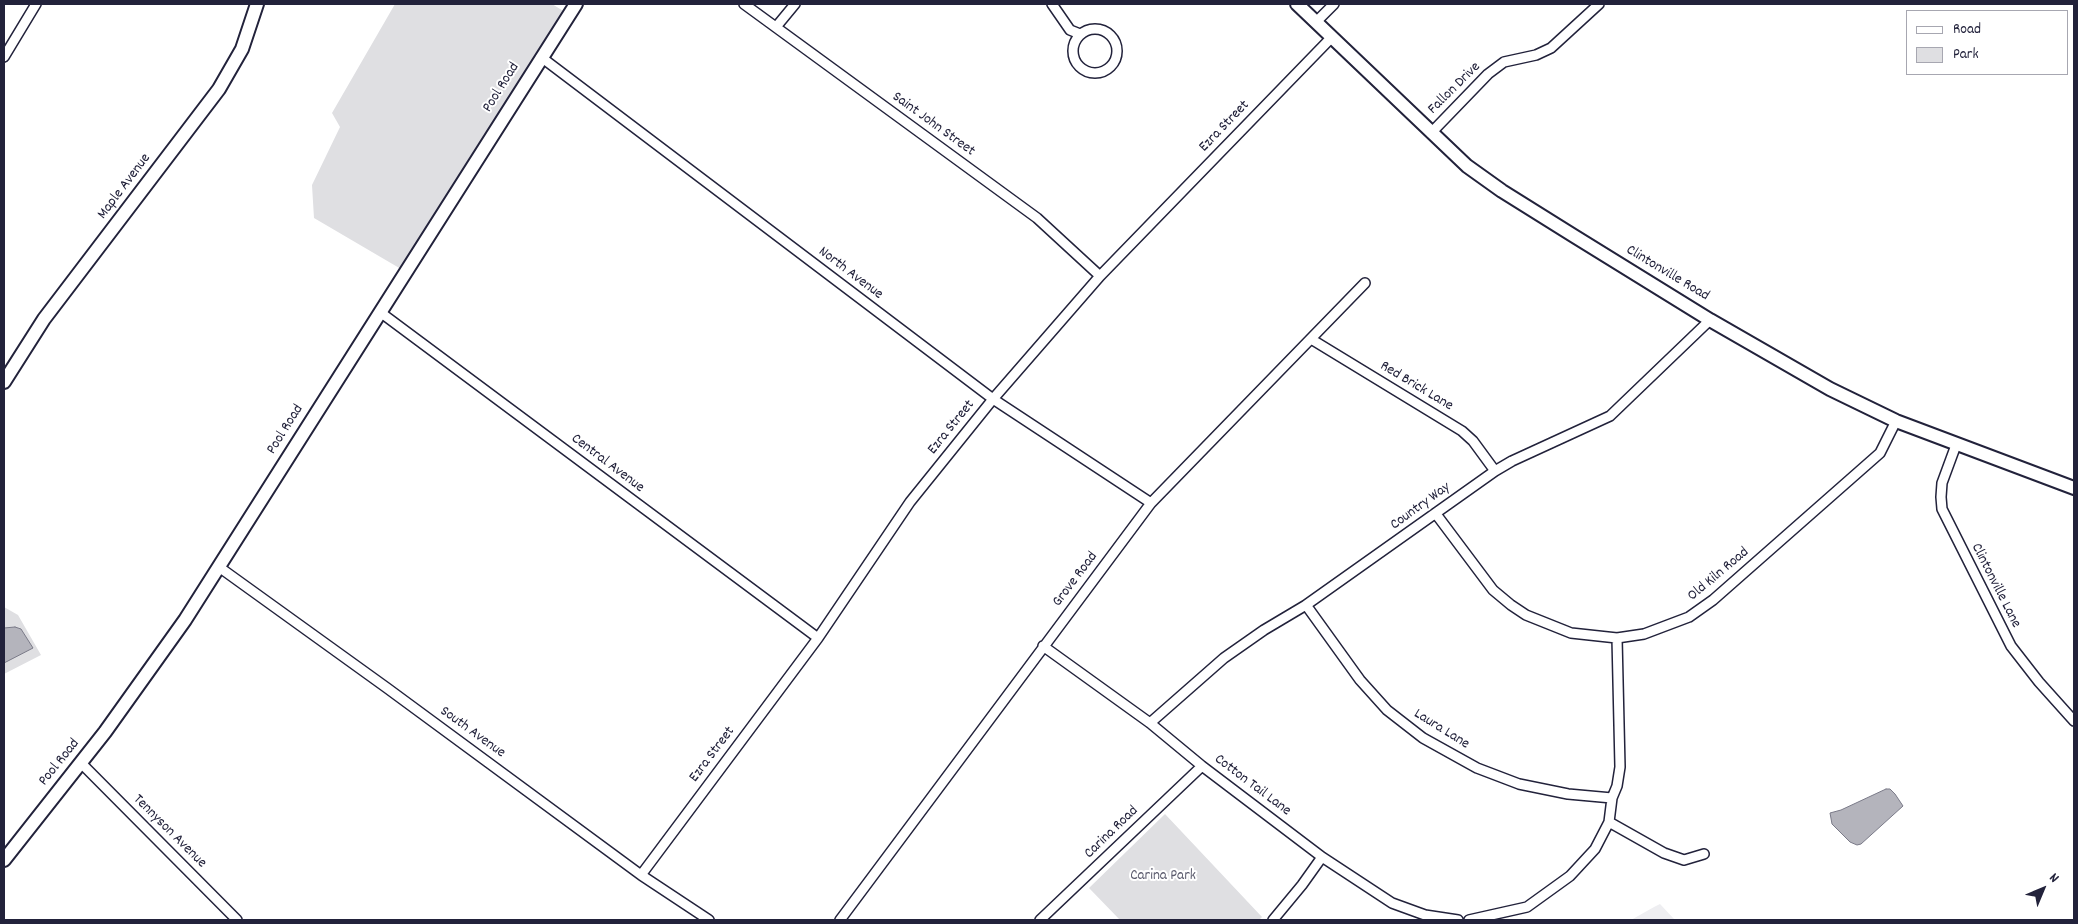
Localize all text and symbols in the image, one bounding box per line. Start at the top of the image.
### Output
legend [1906,10,2068,75]
text: Road [1953,19,1981,41]
text: Park [1953,44,1979,66]
street label: Fallon Drive [1425,59,1485,119]
street label: Pool Road [480,60,524,116]
street label: Saint John Street [888,89,978,161]
street label: Ezra Street [1196,97,1254,157]
street label: Maple Avenue [95,151,155,223]
street label: Clintonville Road [1622,242,1712,306]
street label: North Avenue [814,244,886,304]
street label: Red Brick Lane [1376,358,1456,416]
street label: Ezra Street [925,397,979,459]
street label: Pool Road [264,402,308,458]
street label: Central Avenue [567,431,647,497]
street label: Country Way [1387,479,1455,535]
street label: Clintonville Lane [1966,541,2024,631]
street label: Old Kiln Road [1685,544,1753,606]
street label: Grove Road [1050,549,1102,611]
street label: South Avenue [436,703,508,763]
street label: Laura Lane [1410,706,1472,754]
street label: Ezra Street [686,724,740,786]
street label: Pool Road [36,736,84,790]
street label: Cotton Tail Lane [1210,751,1294,821]
street label: Tennyson Avenue [128,791,210,873]
street label: Carina Road [1081,803,1143,863]
north arrow [2018,864,2068,914]
park label: Carina Park [1130,868,1196,886]
text: N [2044,869,2063,888]

